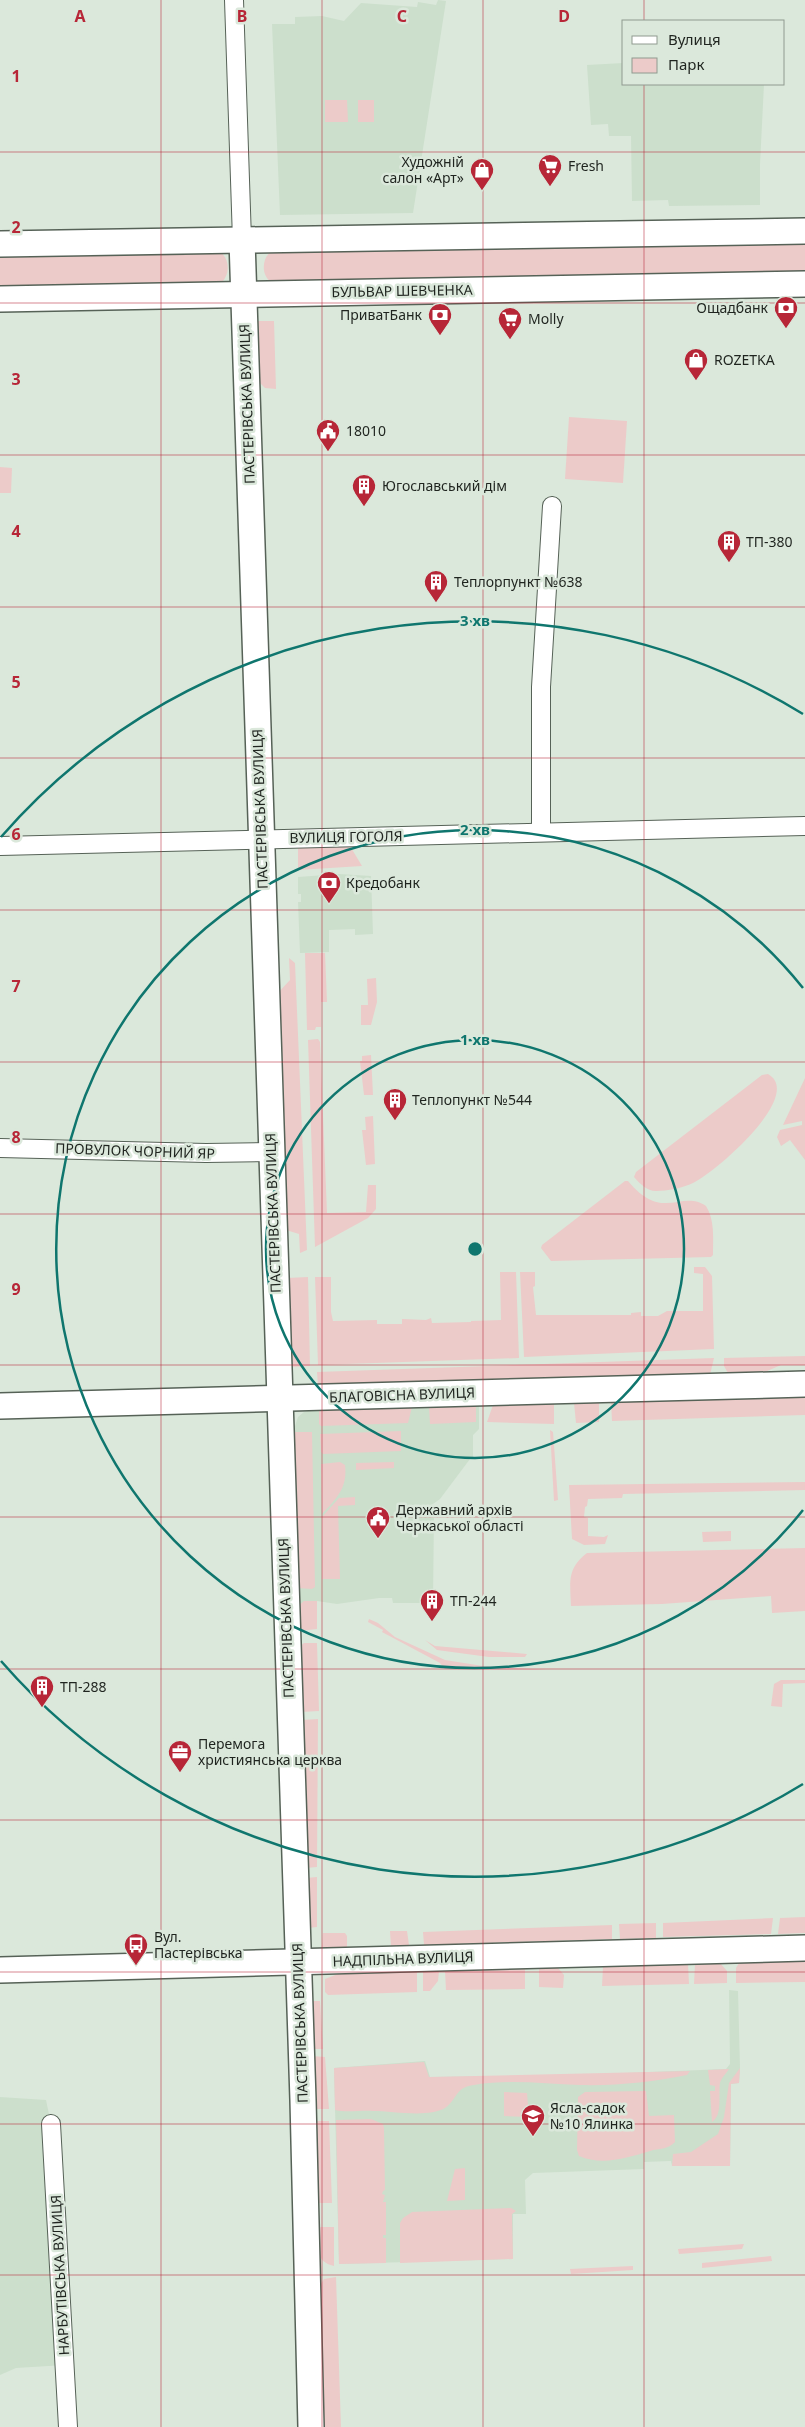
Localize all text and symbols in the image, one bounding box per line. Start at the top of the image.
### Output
text: A [74,5,86,27]
text: B [237,5,247,27]
text: C [397,5,407,27]
text: D [558,5,570,27]
legend [622,20,785,85]
text: Вулиця [668,29,721,49]
text: Парк [668,54,704,74]
text: 1 [11,65,21,87]
place label: Художній салон «Арт» [383,152,464,187]
supermarket icon: Fresh [537,153,563,187]
place label: Fresh [568,156,604,175]
shop icon: Художній салон «Арт» [469,157,495,191]
text: 2 [11,216,21,238]
street label: БУЛЬВАР ШЕВЧЕНКА [331,280,473,301]
bank icon: Ощадбанк [773,295,799,329]
place label: Ощадбанк [696,298,769,317]
bank icon: ПриватБанк [427,302,453,336]
place label: ПриватБанк [340,305,423,324]
supermarket icon: Molly [497,306,523,340]
place label: Molly [528,309,564,328]
street label: ПАСТЕРІВСЬКА ВУЛИЦЯ [234,324,259,484]
shop icon: ROZETKA [683,347,709,381]
place label: ROZETKA [714,350,775,369]
text: 3 [11,368,21,390]
public building icon: 18010 [315,418,341,452]
place label: 18010 [346,421,386,440]
building icon: Югославський дім [351,473,377,507]
place label: Югославський дім [382,476,507,495]
text: 4 [11,520,21,542]
building icon: ТП-380 [716,529,742,563]
place label: ТП-380 [746,532,793,551]
building icon: Теплорпункт №638 [423,569,449,603]
place label: Теплорпункт №638 [454,572,583,591]
text: 3 хв [460,610,490,630]
text: 5 [11,671,21,693]
street label: ПАСТЕРІВСЬКА ВУЛИЦЯ [247,729,272,889]
text: 2 хв [460,819,490,839]
text: 6 [11,823,21,845]
street label: ВУЛИЦЯ ГОГОЛЯ [289,826,403,847]
bank icon: Кредобанк [316,870,342,904]
place label: Кредобанк [346,873,420,892]
text: 7 [11,975,21,997]
text: 1 хв [460,1029,490,1049]
building icon: Теплопункт №544 [382,1087,408,1121]
place label: Теплопункт №544 [412,1090,532,1109]
text: 8 [11,1126,21,1148]
street label: ПАСТЕРІВСЬКА ВУЛИЦЯ [260,1133,285,1293]
street label: ПРОВУЛОК ЧОРНИЙ ЯР [55,1138,215,1163]
centre of rings [466,1240,484,1258]
text: 9 [11,1278,21,1300]
street label: БЛАГОВІСНА ВУЛИЦЯ [329,1382,475,1407]
place label: Державний архів Черкаської області [396,1500,524,1535]
public building icon: Державний архів Черкаської області [365,1505,391,1539]
street label: ПАСТЕРІВСЬКА ВУЛИЦЯ [273,1538,298,1698]
building icon: ТП-244 [419,1588,445,1622]
place label: ТП-244 [450,1591,497,1610]
building icon: ТП-288 [29,1674,55,1708]
place label: ТП-288 [60,1677,107,1696]
place label: Перемога християнська церква [198,1734,342,1769]
office icon: Перемога християнська церква [167,1739,193,1773]
place label: Вул. Пастерівська [154,1927,243,1962]
bus stop icon: Вул. Пастерівська [123,1932,149,1966]
street label: ПАСТЕРІВСЬКА ВУЛИЦЯ [287,1943,312,2103]
street label: НАДПІЛЬНА ВУЛИЦЯ [332,1947,474,1970]
place label: Ясла-садок №10 Ялинка [550,2098,633,2133]
school or university icon: Ясла-садок №10 Ялинка [520,2103,546,2137]
street label: НАРБУТІВСЬКА ВУЛИЦЯ [46,2194,73,2356]

